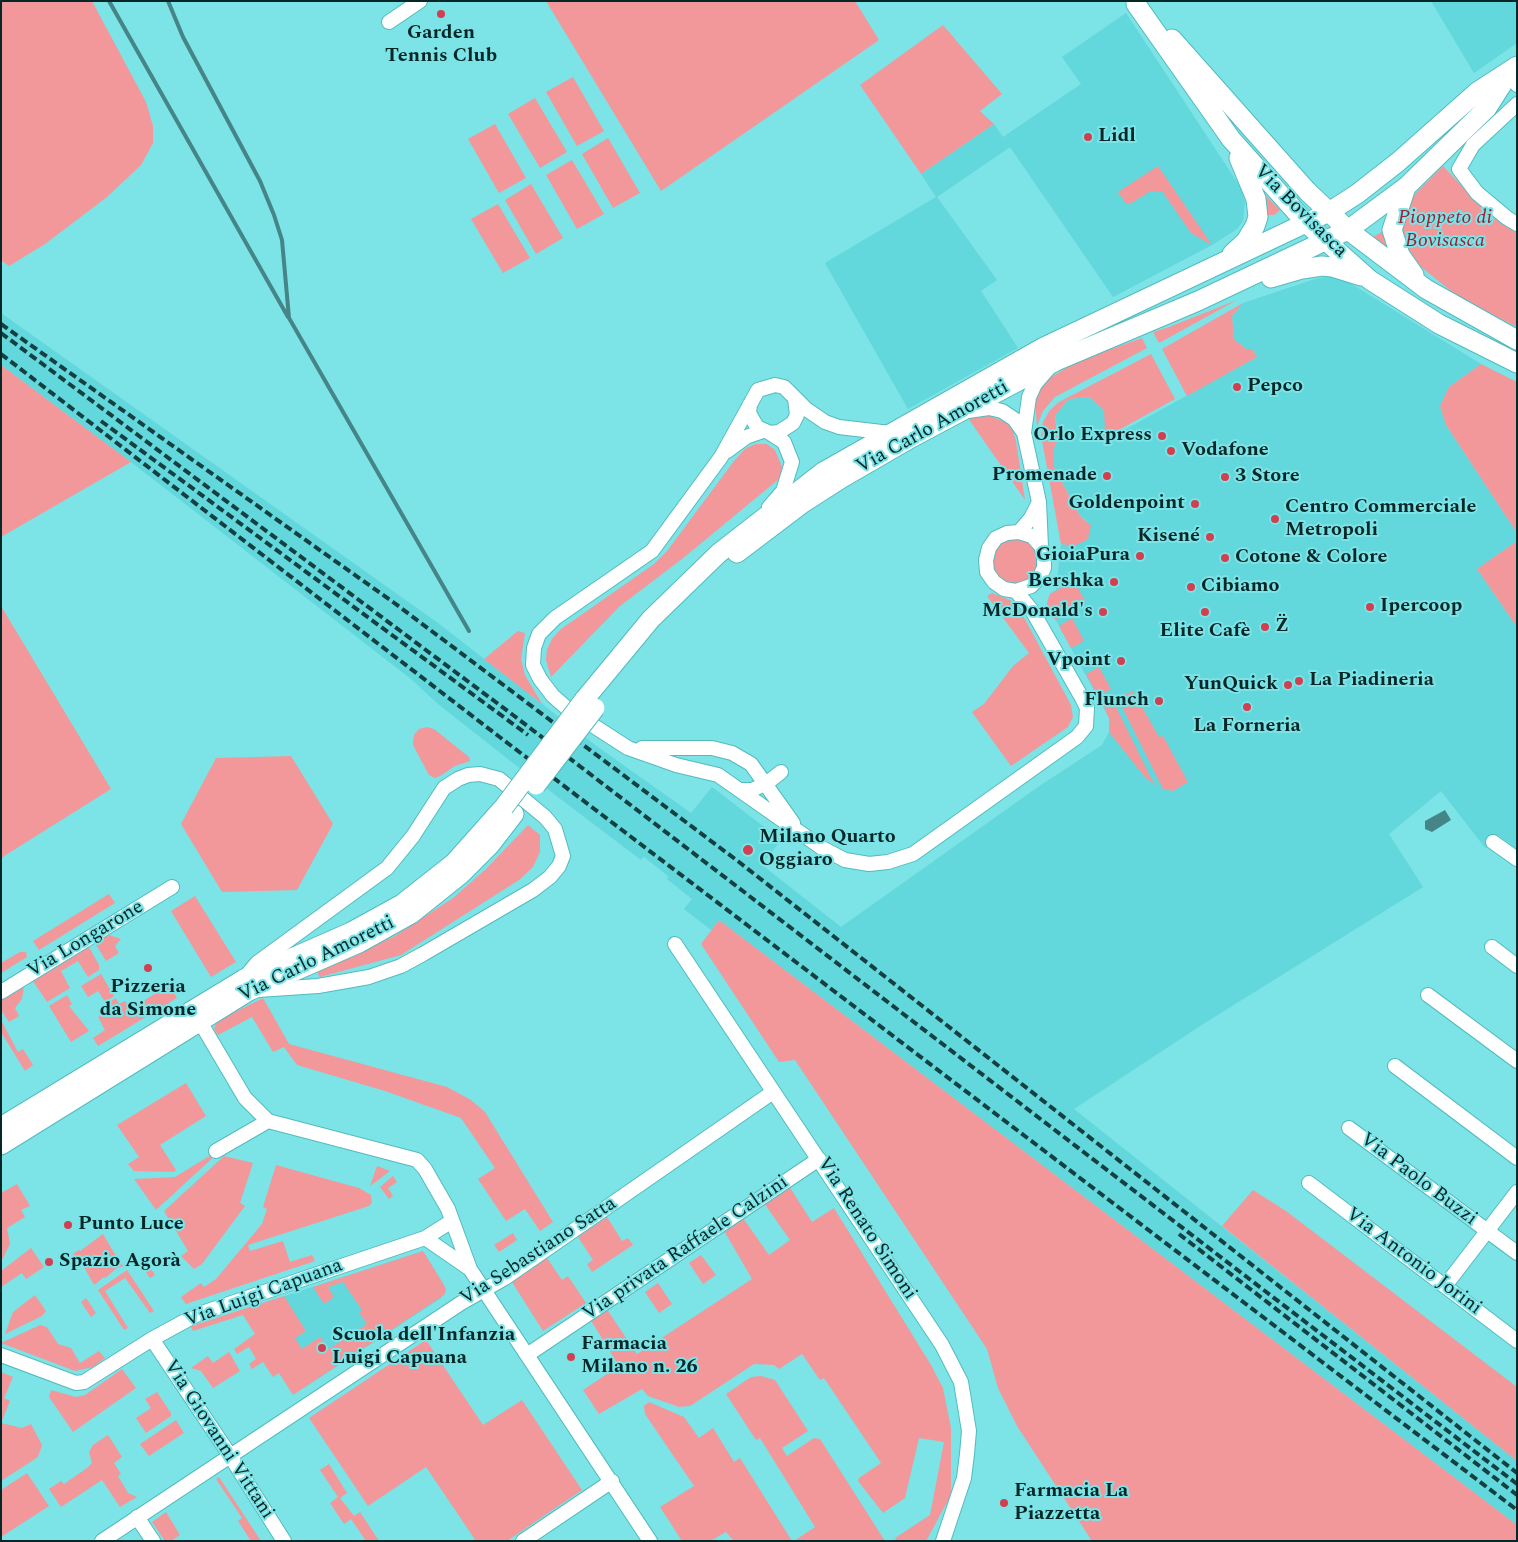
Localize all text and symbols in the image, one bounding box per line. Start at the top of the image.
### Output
marker: Garden Tennis Club [435,8,447,20]
place label: Garden Tennis Club [385,22,497,69]
place label: Lidl [1098,125,1136,149]
marker: Lidl [1082,131,1094,143]
street label: Via Bovisasca [1248,160,1352,264]
park label: Pioppeto di Bovisasca [1398,207,1492,254]
place label: Pepco [1247,375,1303,399]
street label: Via Carlo Amoretti [852,376,1014,480]
marker: Pepco [1231,381,1243,393]
place label: Orlo Express [1033,424,1152,448]
marker: Orlo Express [1156,430,1168,442]
place label: Vodafone [1181,439,1269,463]
marker: Vodafone [1165,445,1177,457]
place label: Promenade [992,464,1097,488]
place label: 3 Store [1235,465,1300,489]
marker: Promenade [1101,470,1113,482]
marker: 3 Store [1219,471,1231,483]
place label: Goldenpoint [1069,492,1185,516]
place label: Centro Commerciale Metropoli [1285,496,1476,543]
marker: Goldenpoint [1189,498,1201,510]
marker: Centro Commerciale Metropoli [1269,513,1281,525]
place label: Kisené [1137,525,1200,549]
marker: Kisené [1204,531,1216,543]
place label: GioiaPura [1036,544,1130,568]
place label: Cotone & Colore [1235,546,1387,570]
marker: GioiaPura [1134,550,1146,562]
marker: Cotone & Colore [1219,552,1231,564]
place label: Bershka [1028,570,1104,594]
place label: Cibiamo [1201,575,1279,599]
marker: Bershka [1108,576,1120,588]
marker: Cibiamo [1185,581,1197,593]
place label: Ipercoop [1380,595,1462,619]
place label: McDonald's [982,600,1093,624]
marker: Ipercoop [1364,601,1376,613]
marker: McDonald's [1097,606,1109,618]
marker: Elite Cafè [1199,606,1211,618]
place label: Z̈ [1275,615,1289,639]
place label: Elite Cafè [1160,620,1250,644]
marker: Z̈ [1259,621,1271,633]
place label: Vpoint [1047,649,1111,673]
marker: Vpoint [1115,655,1127,667]
place label: La Piadineria [1309,669,1434,693]
place label: YunQuick [1184,673,1278,697]
marker: La Piadineria [1293,675,1305,687]
marker: YunQuick [1282,679,1294,691]
place label: Flunch [1084,689,1149,713]
marker: Flunch [1153,695,1165,707]
marker: La Forneria [1241,701,1253,713]
place label: La Forneria [1193,715,1301,739]
place label: Milano Quarto Oggiaro [759,826,896,873]
marker: Milano Quarto Oggiaro [741,843,755,857]
street label: Via Longarone [24,896,148,984]
street label: Via Carlo Amoretti [235,912,399,1008]
marker: Pizzeria da Simone [142,962,154,974]
place label: Pizzeria da Simone [100,976,196,1023]
street label: Via Paolo Buzzi [1355,1128,1481,1232]
street label: Via Renato Simoni [811,1153,921,1305]
street label: Via privata Raffaele Calzini [579,1171,793,1327]
street label: Via Sebastiano Satta [456,1193,622,1311]
street label: Via Antonio Jorini [1340,1203,1486,1321]
place label: Punto Luce [78,1213,184,1237]
marker: Punto Luce [62,1219,74,1231]
place label: Spazio Agorà [59,1250,181,1274]
street label: Via Luigi Capuana [182,1254,346,1334]
marker: Spazio Agorà [43,1256,55,1268]
place label: Scuola dell'Infanzia Luigi Capuana [332,1324,515,1371]
place label: Farmacia Milano n. 26 [581,1333,698,1380]
marker: Scuola dell'Infanzia Luigi Capuana [316,1342,328,1354]
marker: Farmacia Milano n. 26 [565,1351,577,1363]
street label: Via Giovanni Vittani [158,1356,278,1524]
place label: Farmacia La Piazzetta [1014,1480,1128,1527]
marker: Farmacia La Piazzetta [998,1497,1010,1509]

